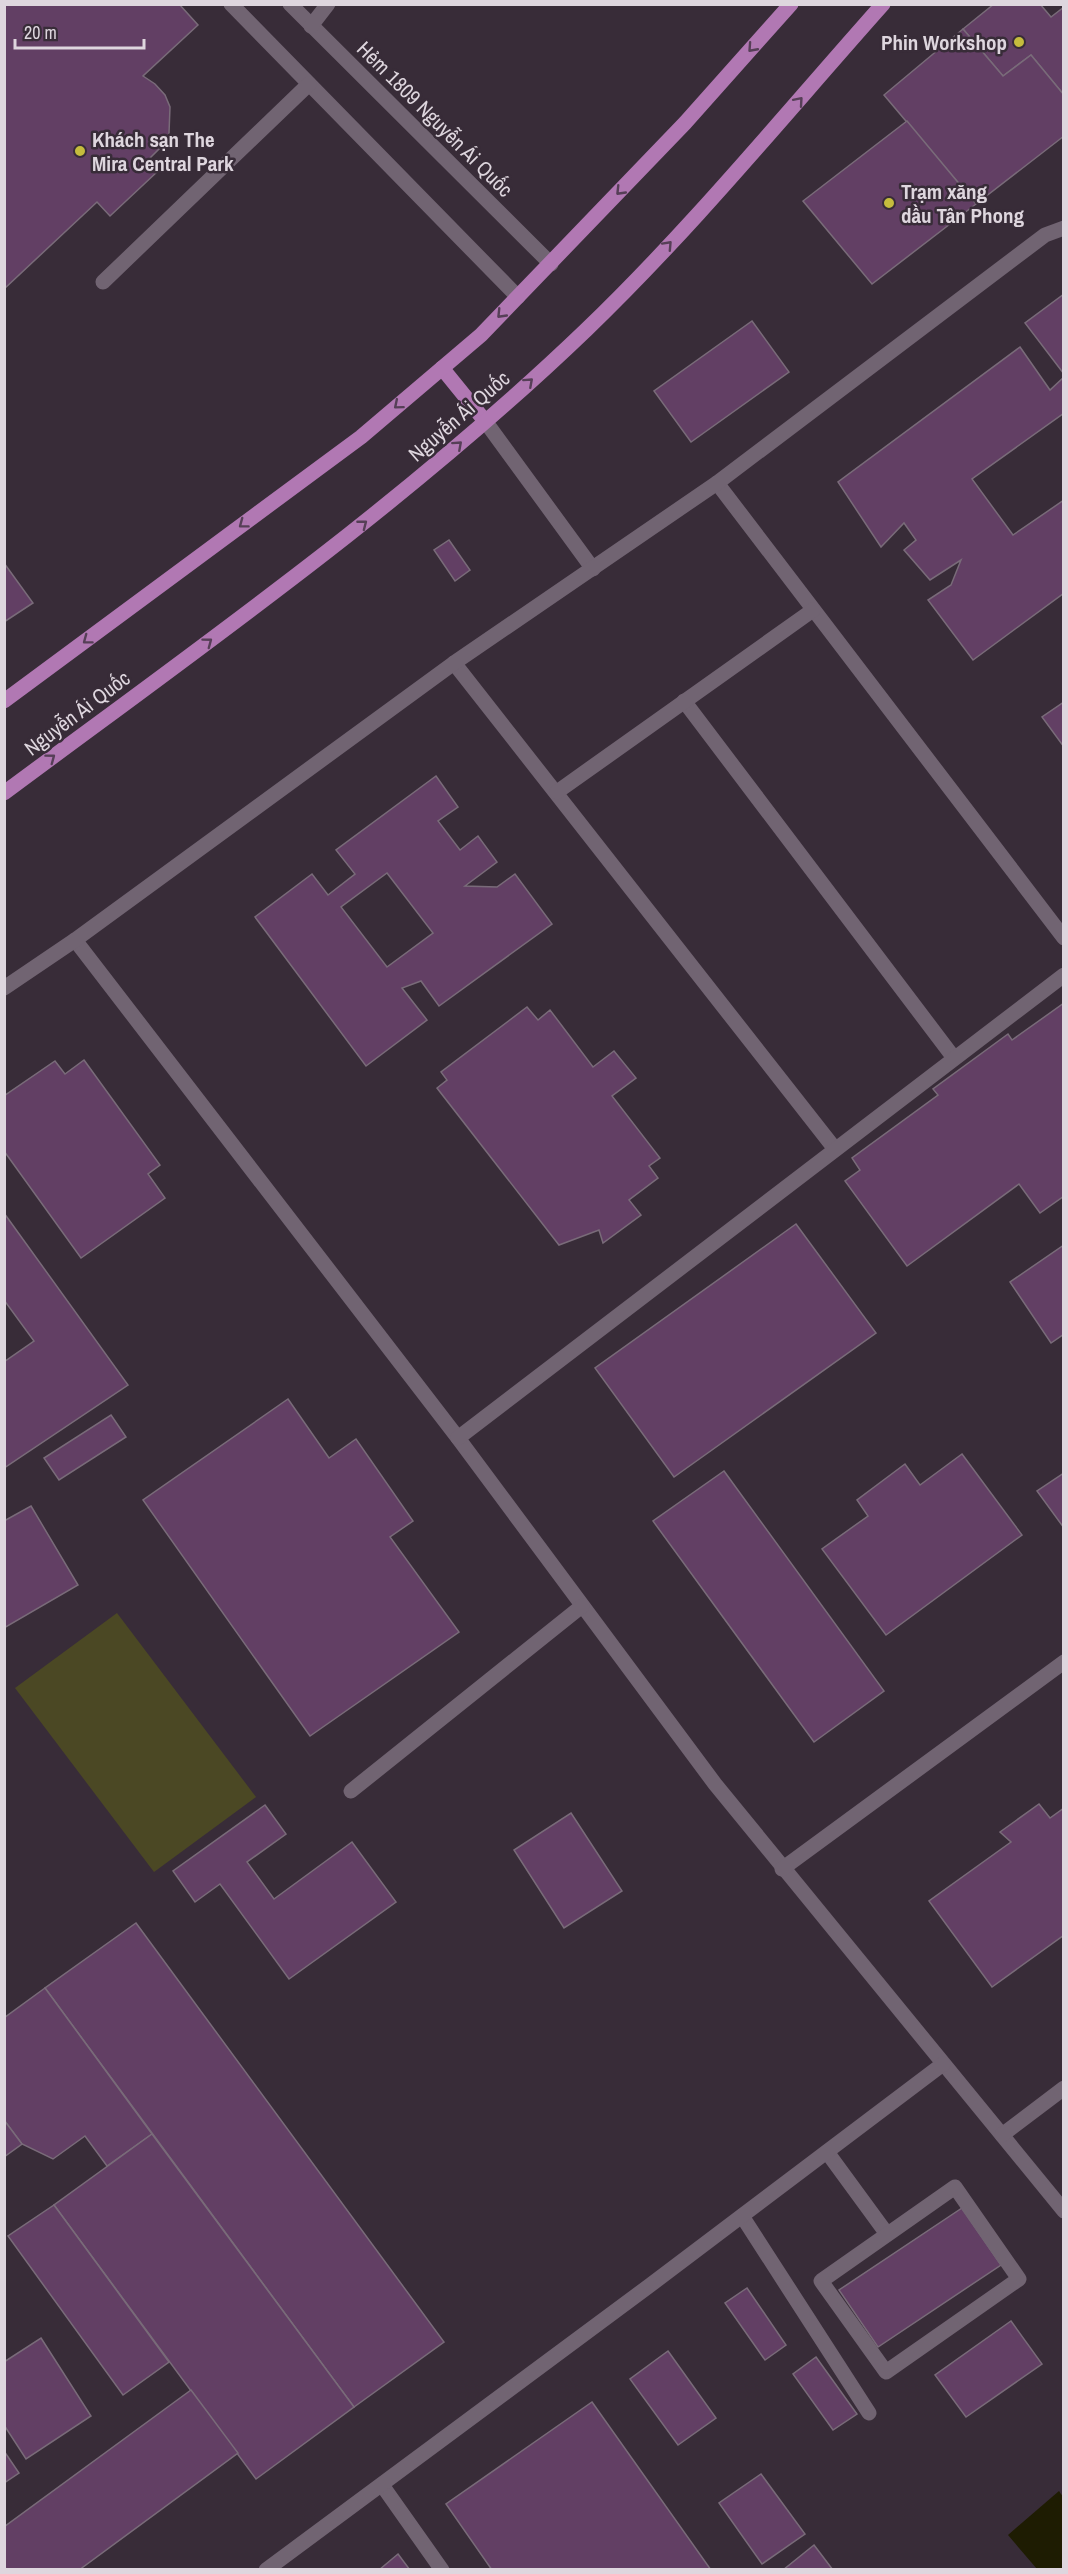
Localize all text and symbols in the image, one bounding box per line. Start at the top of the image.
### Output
scale bar [15,12,144,50]
text: 20 m [24,20,57,45]
place label: Phin Workshop [881,28,1007,57]
street label: Hẻm 1809 Nguyễn Ái Quốc [351,35,519,203]
marker: Phin Workshop [1012,35,1026,49]
one-way arrow [748,41,759,52]
one-way arrow [792,97,803,108]
place label: Khách sạn The Mira Central Park [92,125,234,178]
marker: Khách sạn The Mira Central Park [73,144,87,158]
place label: Trạm xăng dầu Tân Phong [901,177,1025,230]
one-way arrow [616,185,627,195]
marker: Trạm xăng dầu Tân Phong [882,196,896,210]
one-way arrow [661,241,672,252]
one-way arrow [497,308,508,318]
street label: Nguyễn Ái Quốc [402,364,516,468]
one-way arrow [522,378,533,389]
one-way arrow [394,398,405,409]
one-way arrow [451,441,462,452]
one-way arrow [239,517,250,528]
one-way arrow [357,521,368,532]
one-way arrow [82,633,93,644]
one-way arrow [201,638,212,649]
street label: Nguyễn Ái Quốc [18,664,136,762]
one-way arrow [45,755,56,766]

